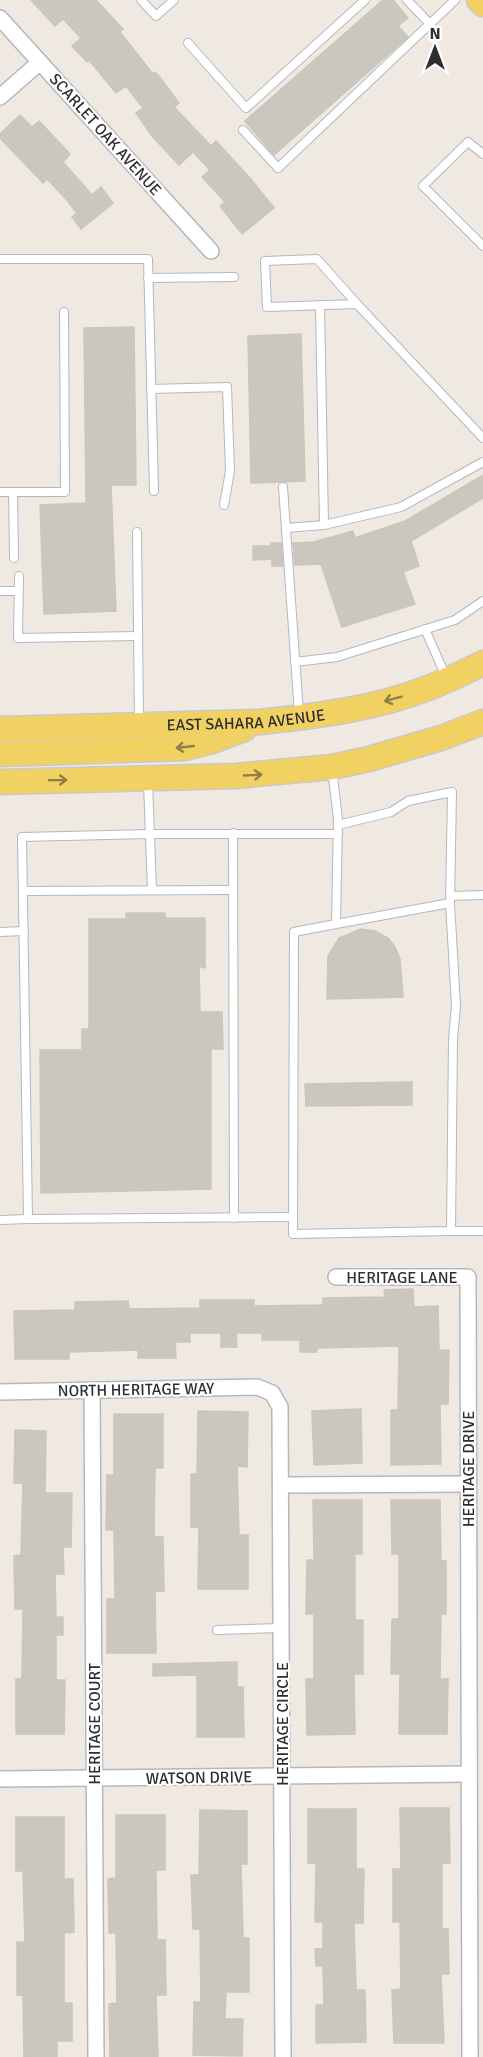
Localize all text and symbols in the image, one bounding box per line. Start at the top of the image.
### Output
north arrow [405,18,465,78]
text: N [429,24,441,44]
street label: SCARLET OAK AVENUE [45,69,165,200]
one-way arrow [383,694,402,706]
street label: EAST SAHARA AVENUE [166,705,326,736]
one-way arrow [175,742,195,753]
one-way arrow [243,769,263,780]
one-way arrow [48,775,68,786]
street label: HERITAGE LANE [346,1268,458,1288]
street label: NORTH HERITAGE WAY [58,1379,215,1401]
street label: HERITAGE DRIVE [459,1411,479,1527]
street label: HERITAGE CIRCLE [273,1662,293,1786]
street label: HERITAGE COURT [85,1663,105,1785]
street label: WATSON DRIVE [146,1767,252,1789]

